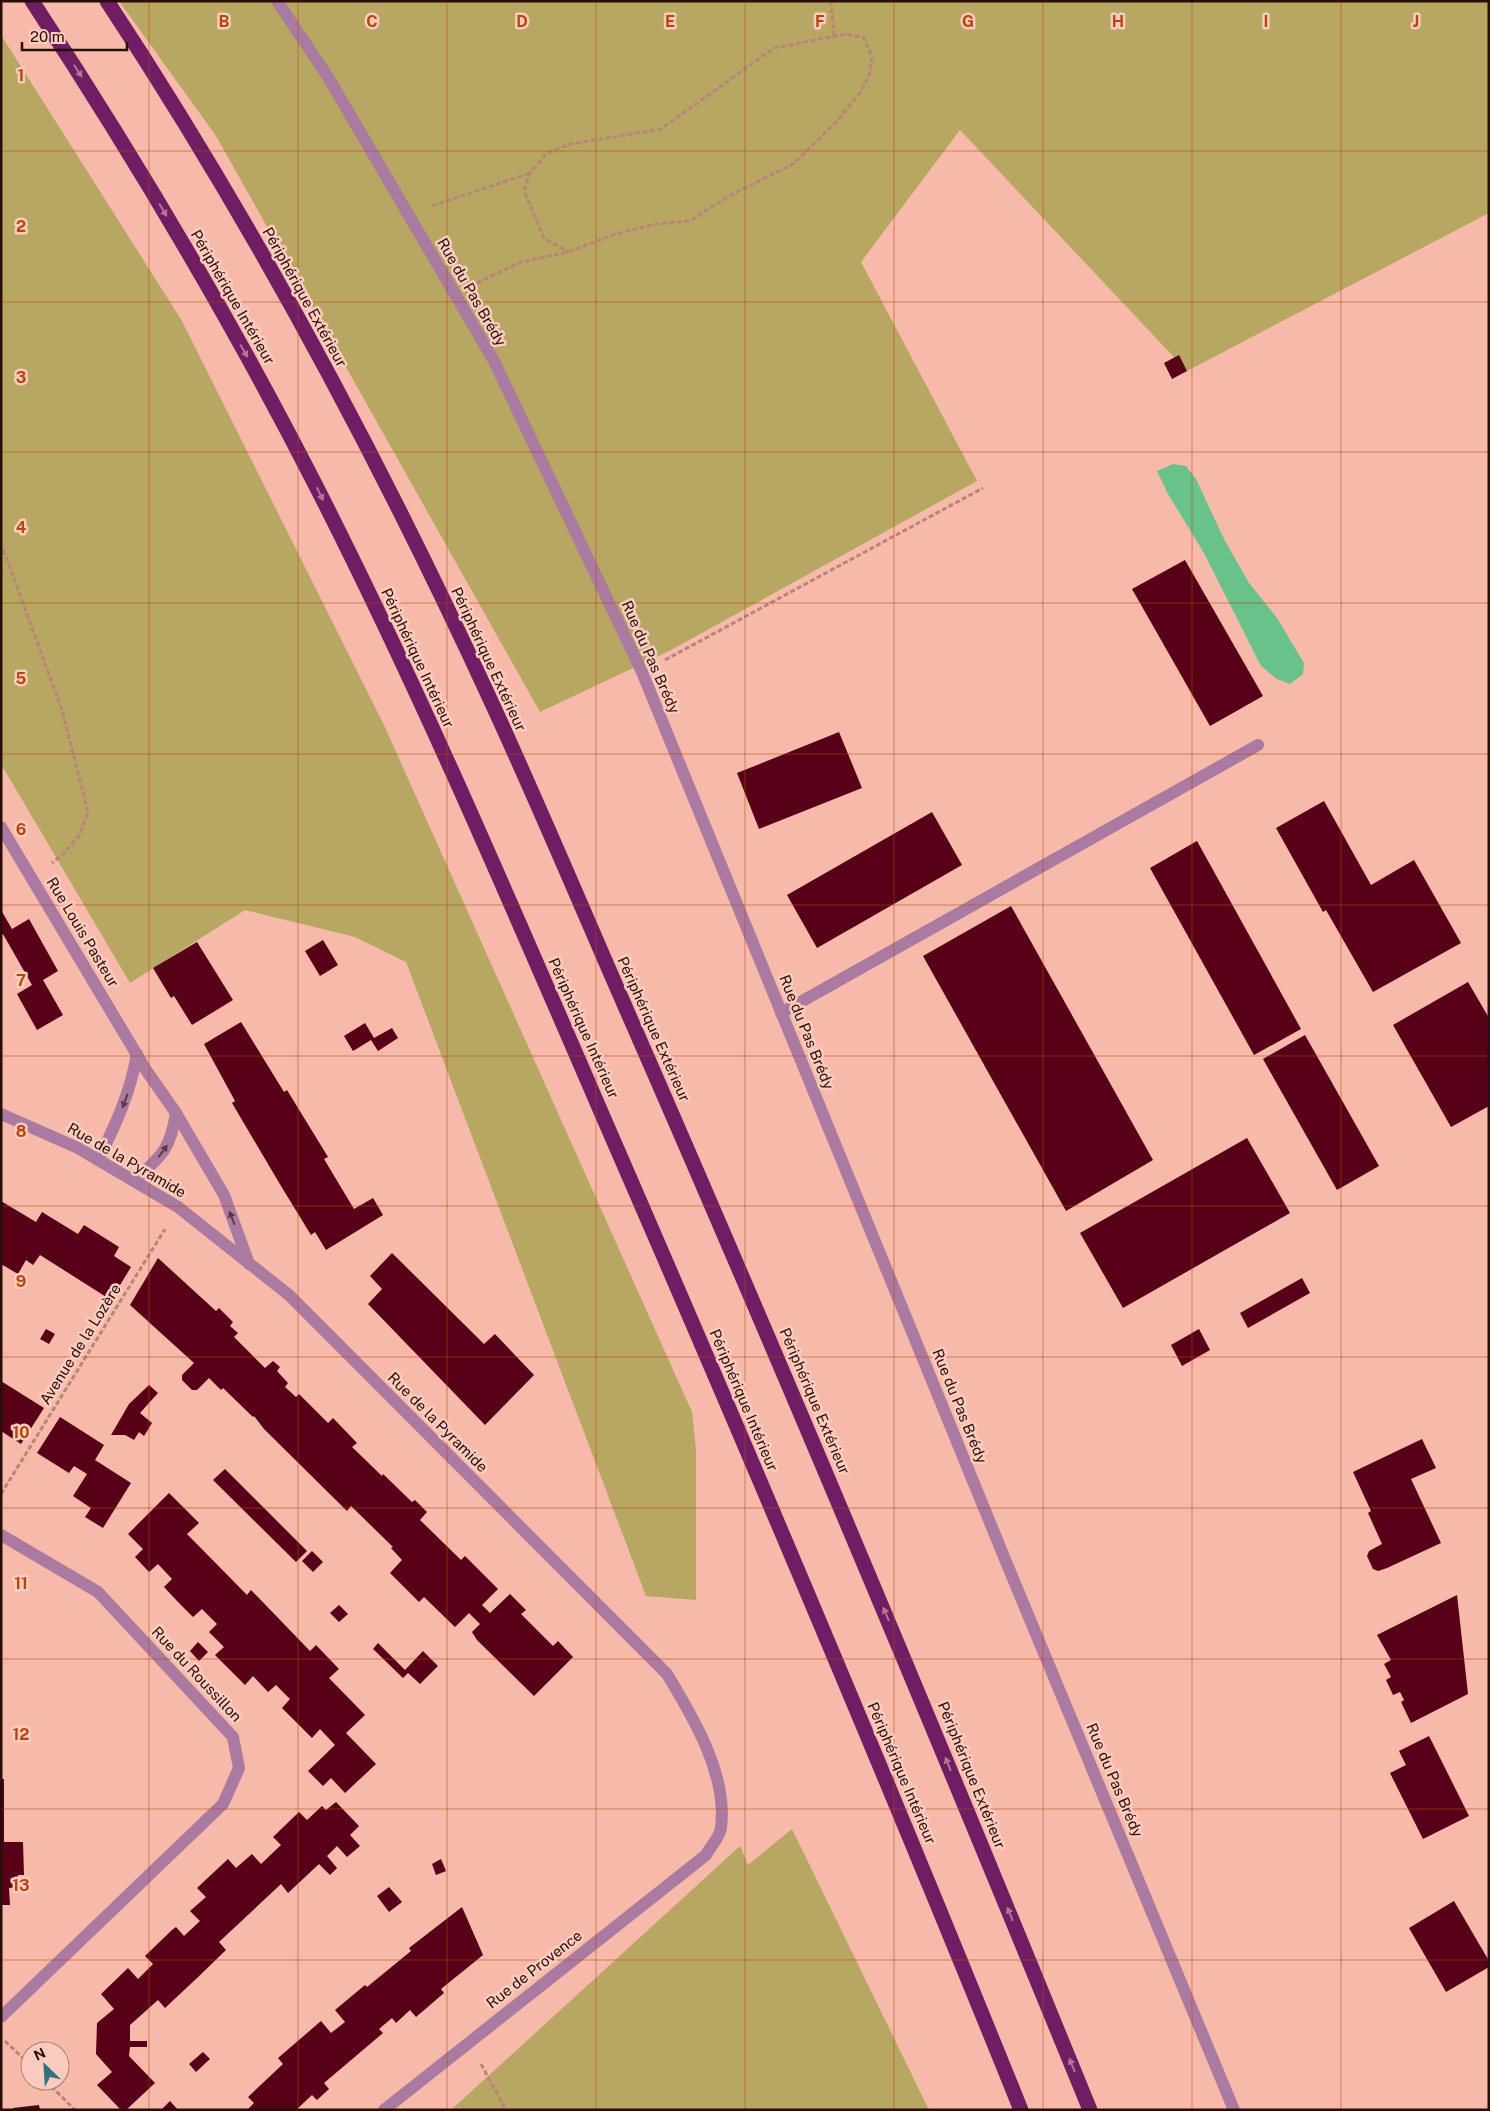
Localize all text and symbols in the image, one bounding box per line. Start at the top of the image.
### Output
text: B [219,12,230,31]
text: C [366,12,378,31]
text: D [516,12,528,31]
text: E [665,12,675,31]
text: F [815,12,825,31]
text: G [962,12,974,31]
text: H [1112,12,1124,31]
text: I [1264,12,1268,31]
text: J [1413,12,1419,31]
scale bar [22,20,128,52]
text: 20 m [30,28,65,45]
one-way arrow [73,64,83,78]
text: 1 [18,66,24,85]
one-way arrow [158,203,167,216]
text: 2 [16,217,26,236]
street label: Périphérique Extérieur [259,224,351,370]
street label: Périphérique Intérieur [188,227,279,367]
street label: Rue du Pas Brédy [434,235,510,349]
one-way arrow [239,344,248,357]
text: 3 [16,368,26,387]
one-way arrow [316,487,324,501]
text: 4 [16,518,27,537]
street label: Périphérique Extérieur [448,584,530,734]
street label: Périphérique Intérieur [378,585,458,731]
street label: Rue du Pas Brédy [618,598,684,716]
text: 5 [16,669,27,688]
text: 6 [16,820,26,839]
street label: Rue Louis Pasteur [43,874,123,990]
street label: Périphérique Extérieur [614,954,694,1104]
street label: Périphérique Intérieur [545,955,623,1101]
text: 7 [16,971,26,990]
street label: Rue du Pas Brédy [776,972,838,1092]
one-way arrow [121,1094,128,1109]
street label: Rue de la Pyramide [65,1119,189,1201]
text: 8 [16,1122,27,1141]
one-way arrow [158,1145,168,1158]
one-way arrow [228,1210,236,1225]
text: 9 [16,1272,26,1291]
street label: Avenue de la Lozère [36,1281,124,1407]
street label: Périphérique Extérieur [776,1325,854,1477]
street label: Périphérique Intérieur [706,1327,782,1474]
street label: Rue du Pas Brédy [929,1346,991,1466]
street label: Rue de la Pyramide [385,1369,491,1475]
text: 10 [12,1423,30,1442]
text: 11 [14,1574,28,1593]
one-way arrow [882,1606,890,1621]
street label: Rue du Roussillon [149,1623,245,1725]
street label: Périphérique Extérieur [935,1699,1009,1851]
street label: Périphérique Intérieur [864,1700,940,1847]
street label: Rue du Pas Brédy [1083,1721,1147,1839]
text: 12 [12,1725,30,1744]
one-way arrow [944,1757,952,1771]
text: 13 [12,1876,30,1895]
one-way arrow [1006,1906,1014,1921]
street label: Rue de Provence [483,1926,585,2012]
north arrow [20,2041,70,2091]
text: N [31,2045,48,2064]
one-way arrow [1067,2058,1075,2072]

